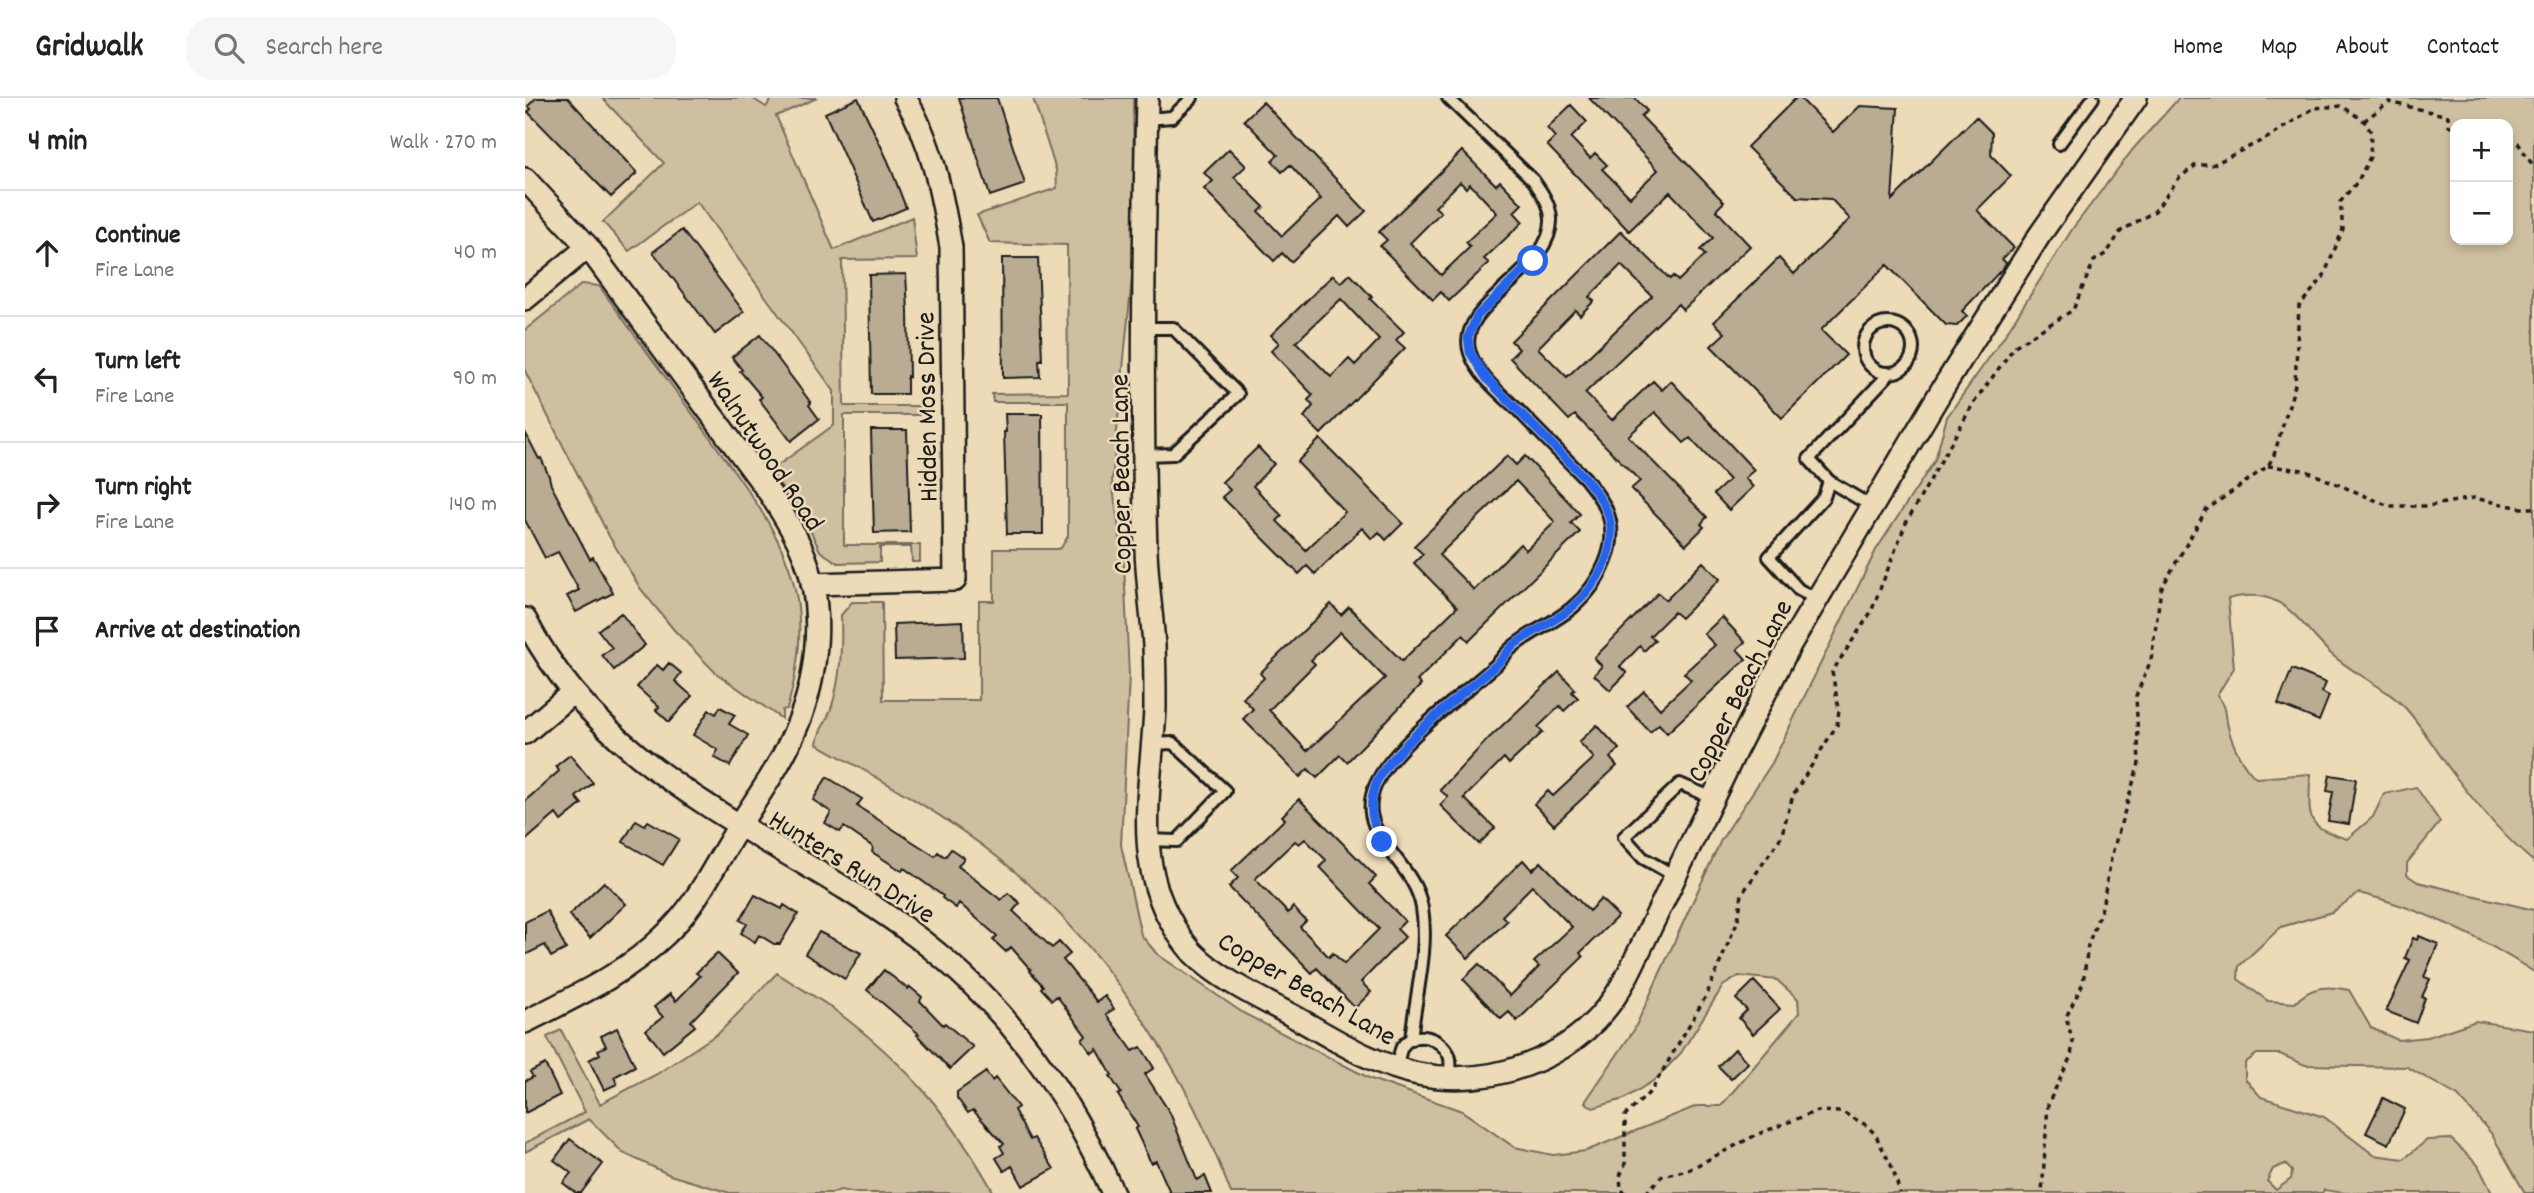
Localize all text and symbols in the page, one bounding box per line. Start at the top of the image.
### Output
search box [186,17,676,80]
text: Gridwalk [35,25,144,72]
icon: search [210,29,248,67]
text: Search here [266,30,383,67]
text: Home [2173,31,2223,65]
text: Map [2261,31,2297,65]
text: About [2335,31,2389,65]
text: Contact [2427,31,2499,65]
map controls [2450,119,2513,245]
button: + [2450,119,2513,182]
text: 4 min [28,122,87,165]
text: Walk · 270 m [390,127,497,160]
button: − [2450,182,2513,245]
text: Continue [95,218,180,255]
icon: ahead [28,234,66,272]
text: 40 m [454,237,497,270]
route start [1517,245,1548,276]
text: Fire Lane [95,255,174,288]
street label: Hidden Moss Drive [908,311,952,502]
text: Turn left [95,344,181,381]
icon: left [28,360,66,398]
text: 90 m [453,363,497,396]
street label: Walnutwood Road [694,364,831,541]
street label: Copper Beach Lane [1102,373,1146,574]
text: Fire Lane [95,381,174,414]
text: Turn right [95,470,192,507]
icon: right [28,486,66,524]
text: 140 m [449,489,497,522]
text: Fire Lane [95,507,174,540]
street label: Copper Beach Lane [1679,594,1806,791]
icon: arrive [28,612,66,650]
text: Arrive at destination [95,613,300,650]
street label: Hunters Run Drive [759,802,941,936]
route end [1366,826,1397,857]
street label: Copper Beach Lane [1209,924,1402,1059]

